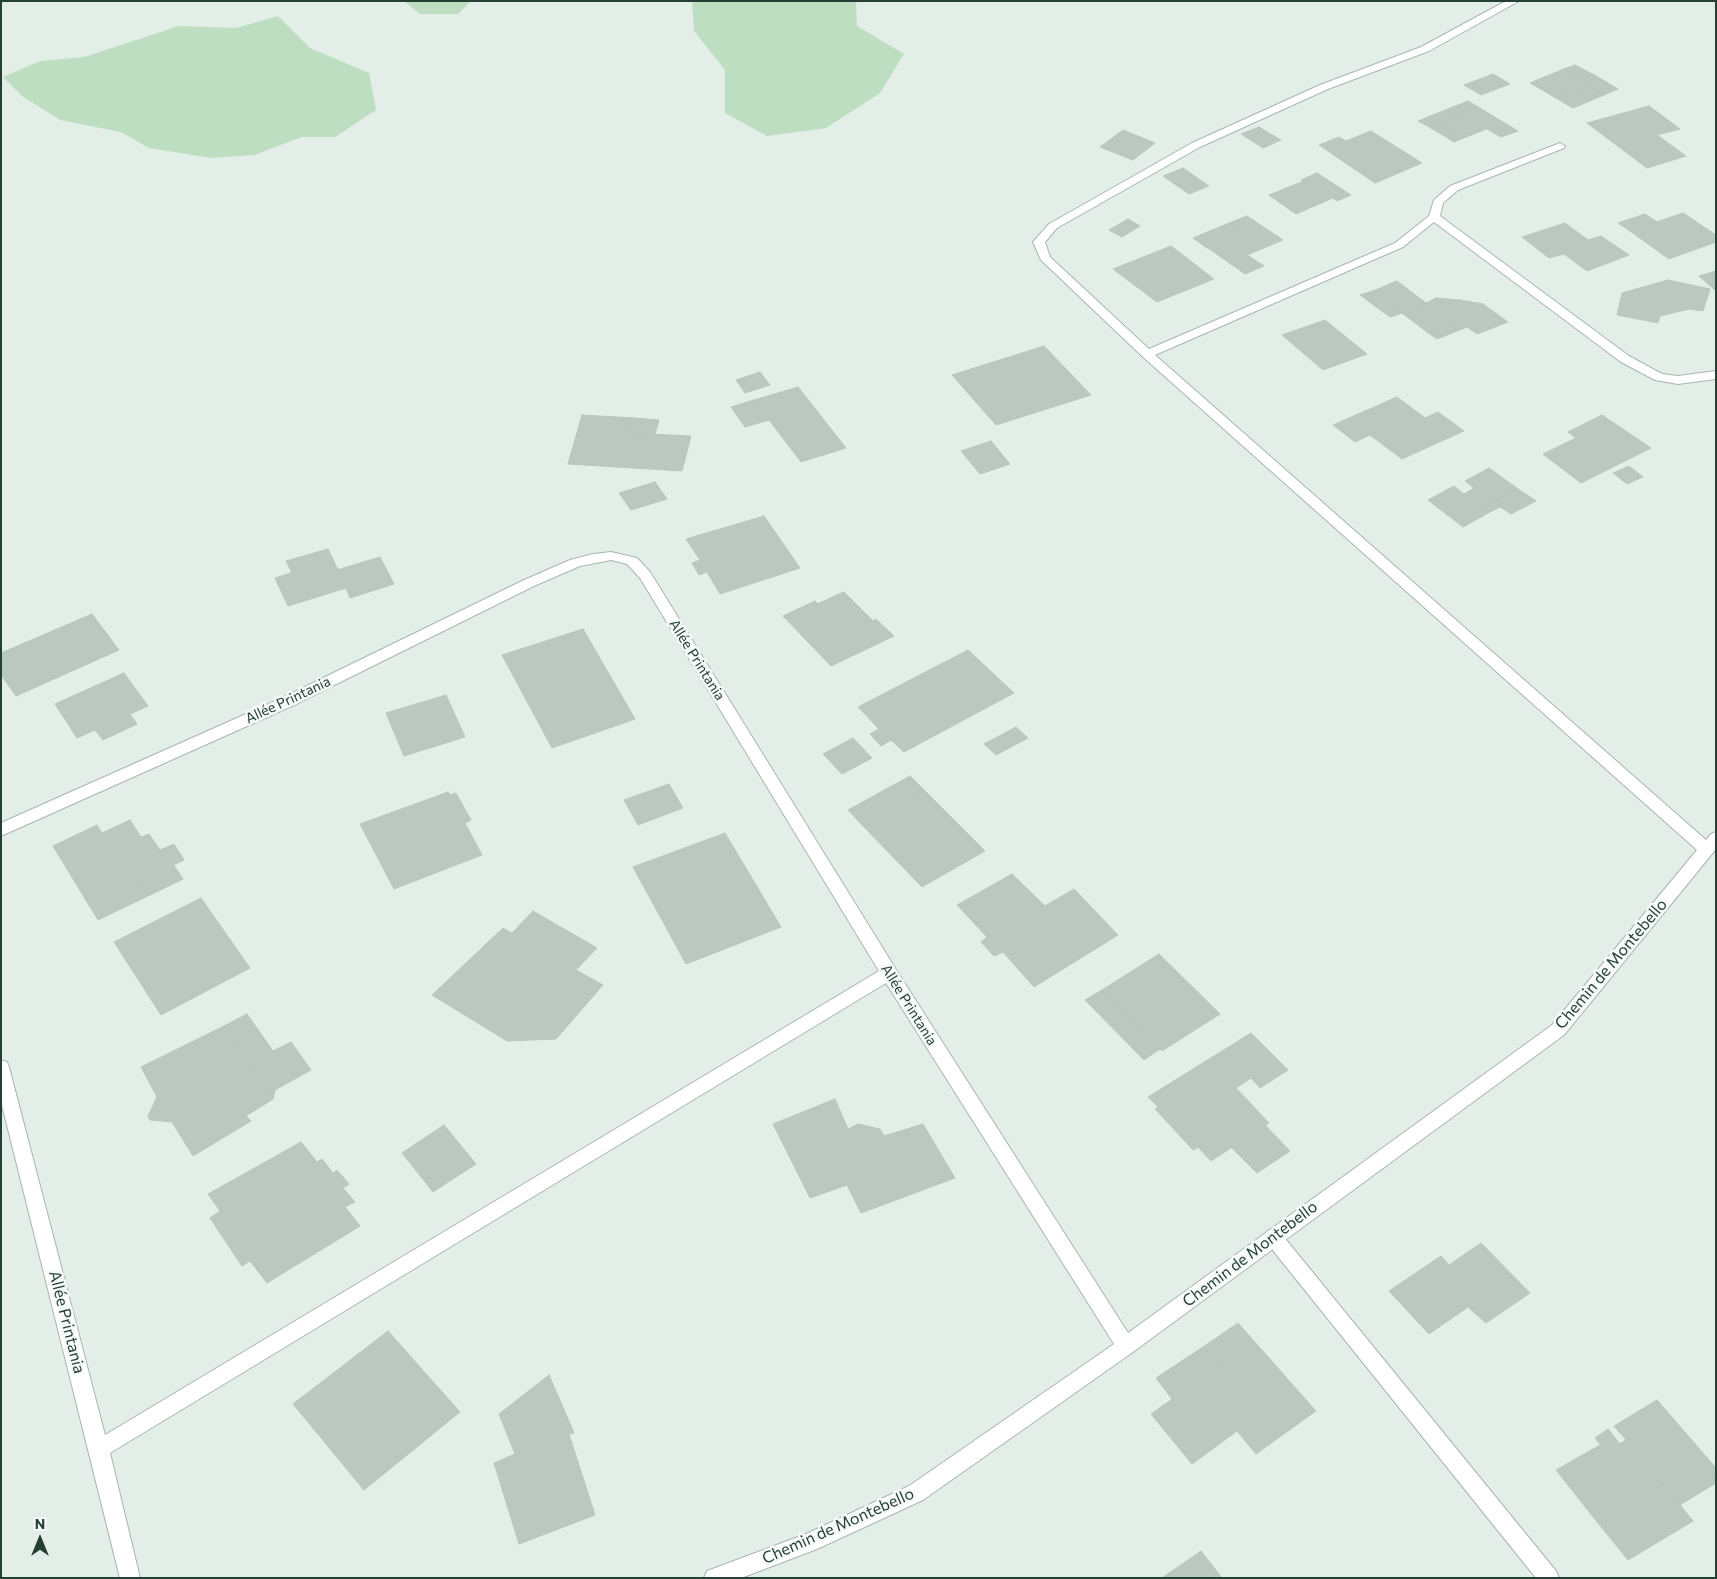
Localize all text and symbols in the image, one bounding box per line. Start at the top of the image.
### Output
street label: Allée Printania [665,616,729,704]
street label: Allée Printania [243,673,333,727]
street label: Chemin de Montebello [1551,895,1671,1033]
street label: Allée Printania [877,961,941,1049]
street label: Chemin de Montebello [1179,1197,1321,1311]
street label: Allée Printania [45,1269,89,1375]
street label: Chemin de Montebello [759,1484,917,1568]
north arrow [15,1514,65,1564]
text: N [35,1515,45,1532]

